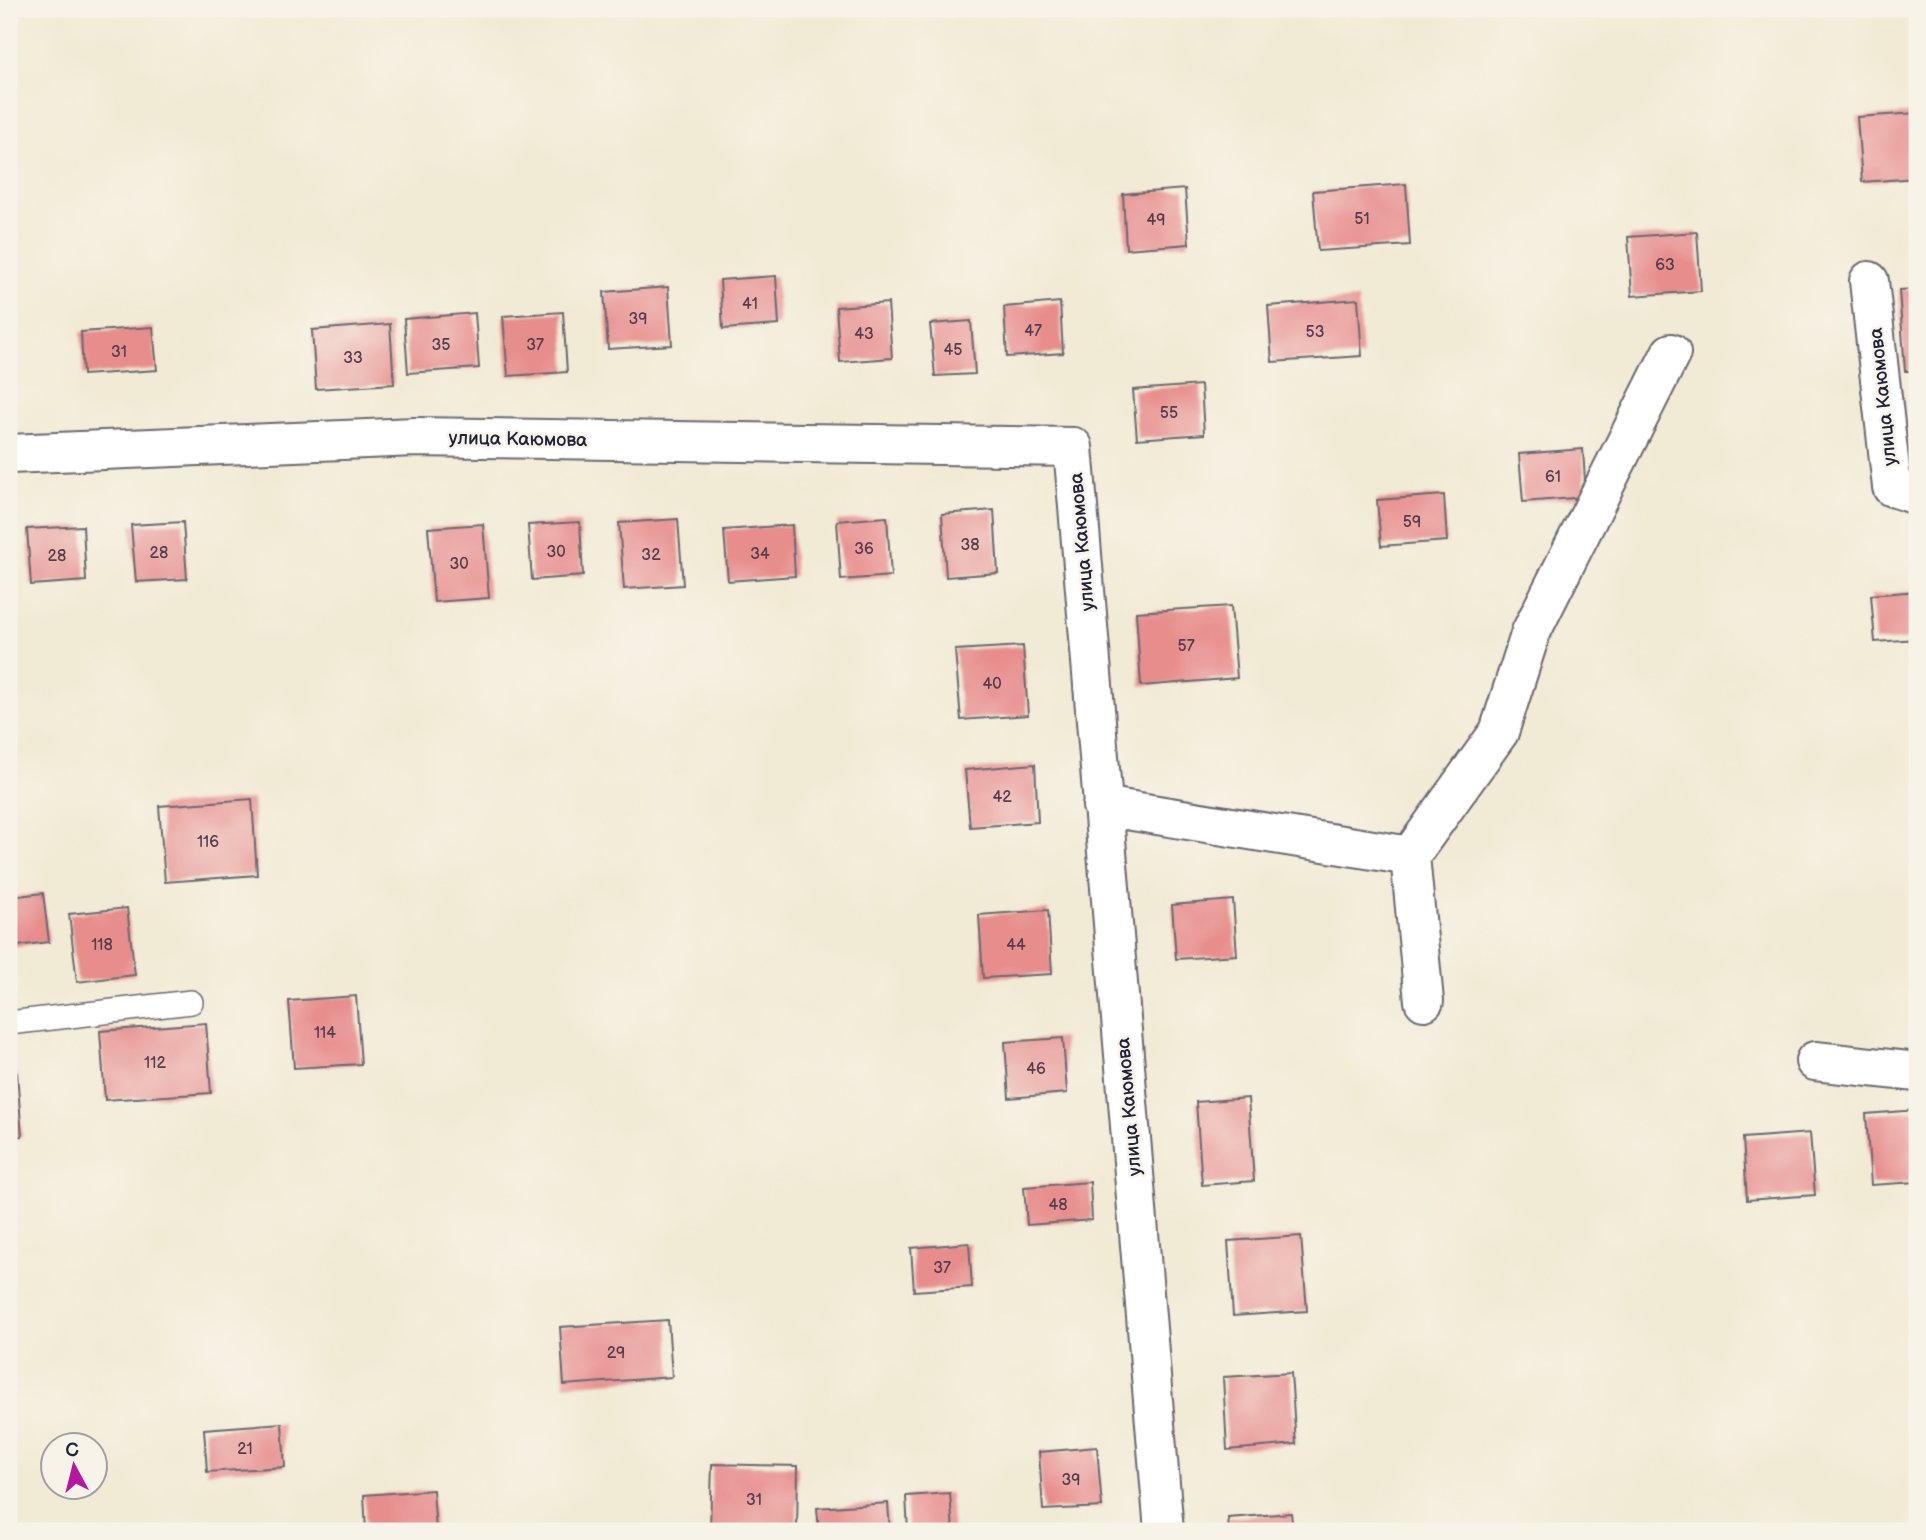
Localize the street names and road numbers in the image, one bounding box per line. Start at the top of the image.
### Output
street label: улица Каюмова [1865,327,1902,467]
street label: улица Каюмова [448,427,588,452]
street label: улица Каюмова [1065,472,1100,612]
street label: улица Каюмова [1112,1037,1147,1177]

